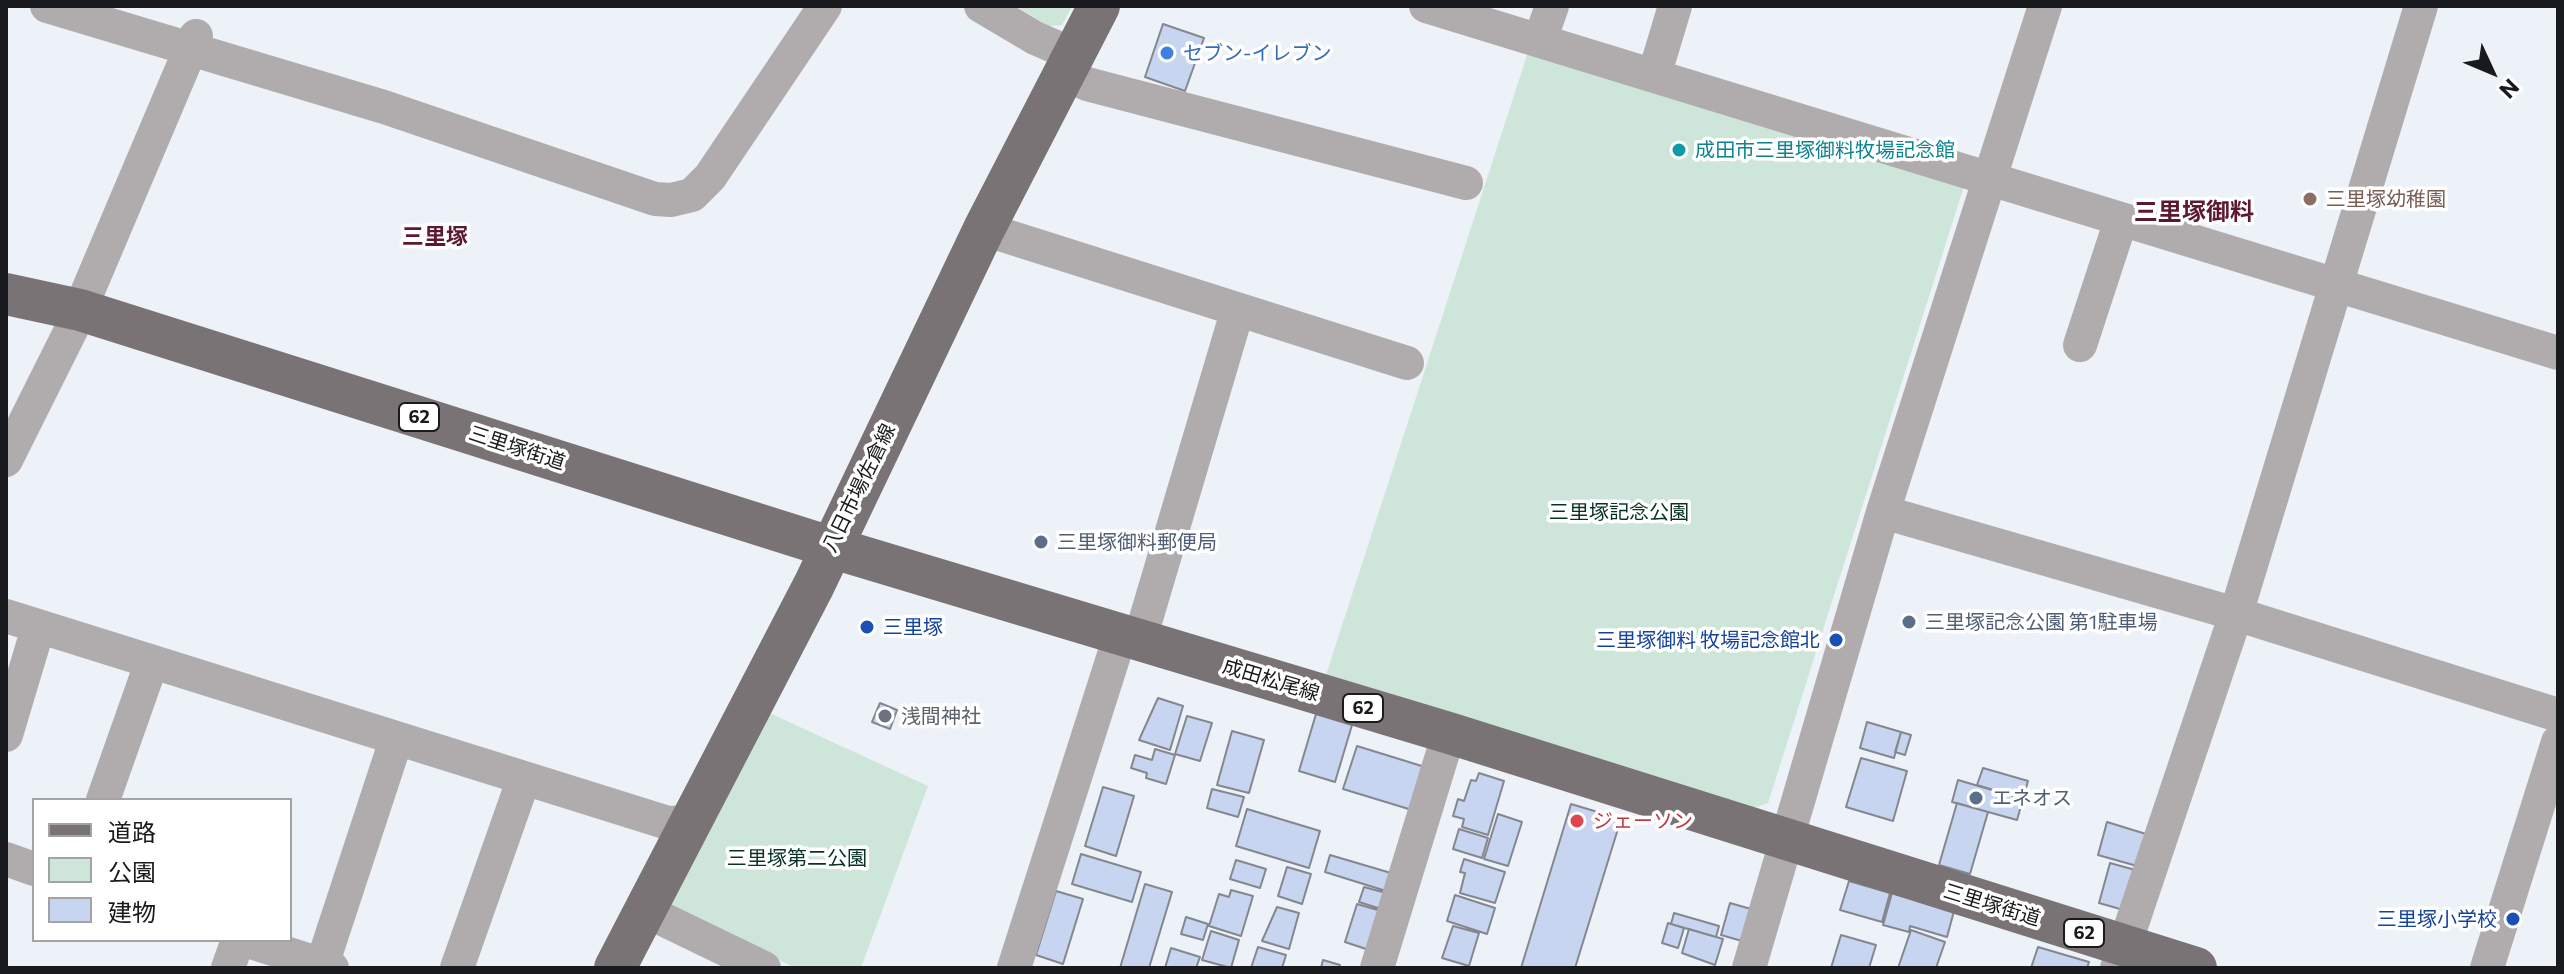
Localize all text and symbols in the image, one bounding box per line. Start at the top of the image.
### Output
north arrow [2452,32,2532,112]
place label: セブン-イレブン [1183,41,1331,65]
marker: セブン-イレブン [1158,44,1176,62]
text: N [2494,74,2525,104]
place label: 成田市三里塚御料牧場記念館 [1695,138,1955,162]
marker: 成田市三里塚御料牧場記念館 [1670,141,1688,159]
place label: 三里塚幼稚園 [2326,187,2446,211]
marker: 三里塚幼稚園 [2301,190,2319,208]
district label: 三里塚御料 [2134,198,2254,226]
district label: 三里塚 [402,224,468,250]
road number: 62 [399,403,439,431]
street label: 八日市場佐倉線 [818,420,900,556]
street label: 三里塚街道 [466,421,568,475]
park label: 三里塚記念公園 [1549,500,1689,524]
place label: 三里塚御料郵便局 [1057,530,1217,554]
marker: 三里塚御料郵便局 [1032,533,1050,551]
place label: 三里塚記念公園 第1駐車場 [1925,610,2157,634]
marker: 三里塚記念公園 第1駐車場 [1900,613,1918,631]
place label: 三里塚 [883,615,943,639]
marker: 三里塚 [858,618,876,636]
place label: 三里塚御料 牧場記念館北 [1596,628,1820,652]
marker: 三里塚御料 牧場記念館北 [1827,631,1845,649]
street label: 成田松尾線 [1220,654,1322,706]
road number: 62 [1343,694,1383,722]
place label: 浅間神社 [901,704,981,728]
marker: 浅間神社 [876,707,894,725]
place label: エネオス [1992,786,2072,810]
marker: エネオス [1967,789,1985,807]
legend [32,798,292,942]
place label: ジェーソン [1593,809,1693,833]
marker: ジェーソン [1568,812,1586,830]
text: 道路 [108,817,156,846]
park label: 三里塚第二公園 [727,846,867,870]
text: 公園 [108,857,156,886]
street label: 三里塚街道 [1941,879,2043,931]
text: 建物 [108,897,156,926]
place label: 三里塚小学校 [2377,907,2497,931]
marker: 三里塚小学校 [2504,910,2522,928]
road number: 62 [2064,919,2104,947]

